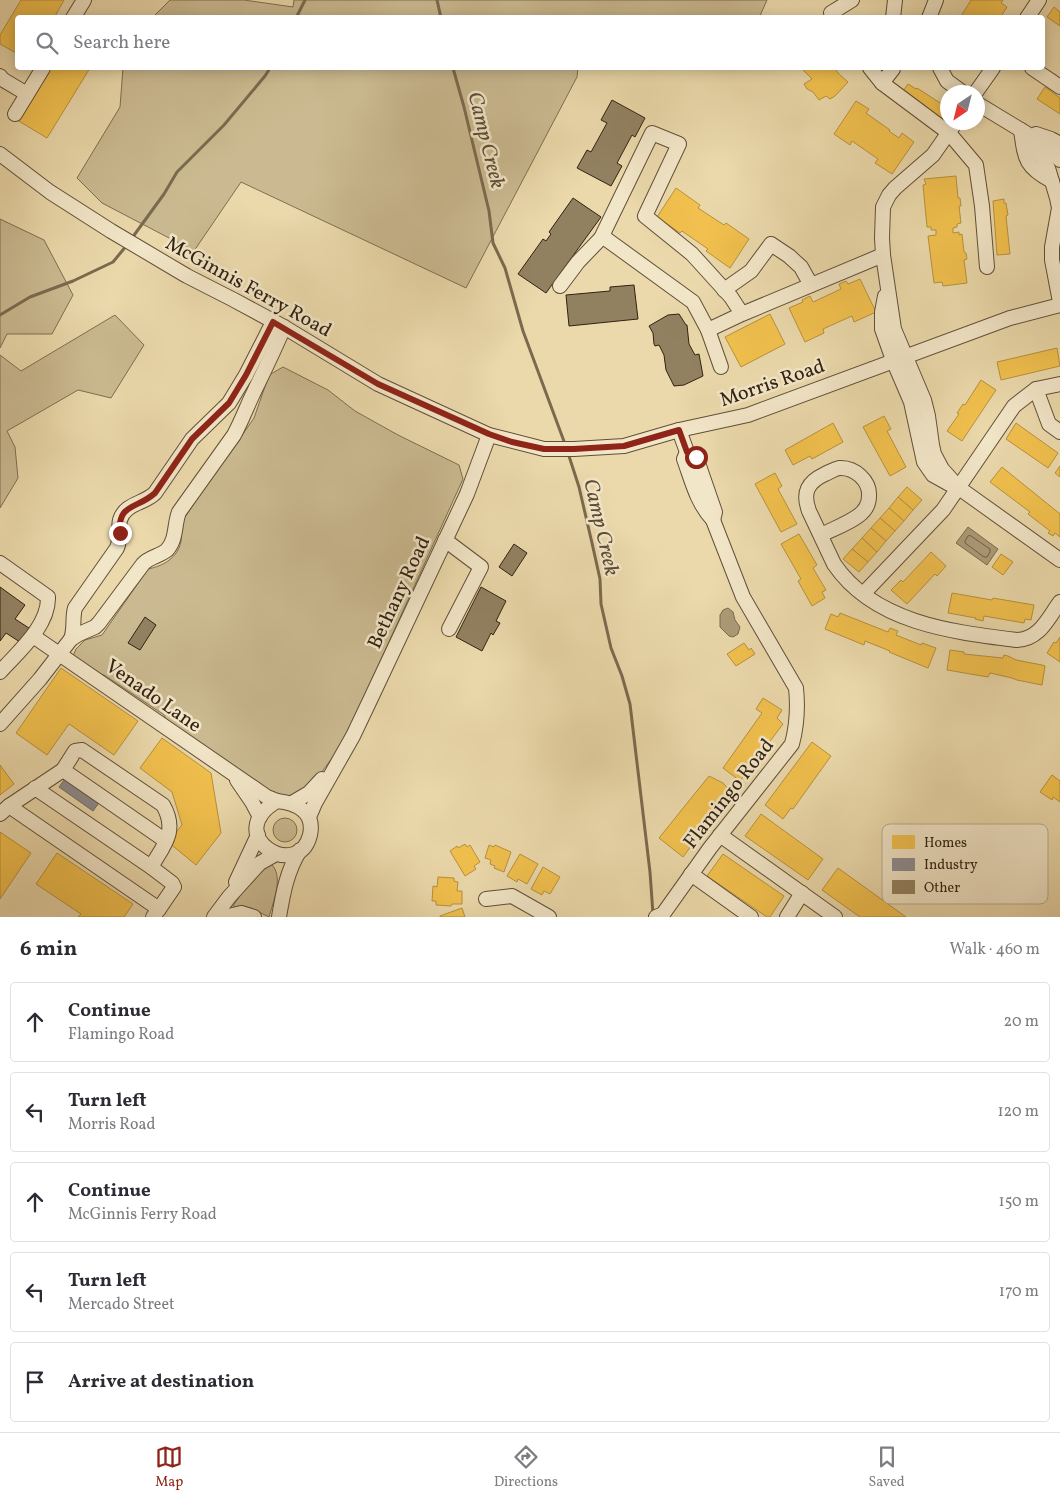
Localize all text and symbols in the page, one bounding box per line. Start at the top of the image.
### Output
search box [15,15,1045,70]
icon: search [33,29,61,57]
text: Search here [73,30,170,56]
north arrow [940,85,985,130]
water label: Camp Creek [460,89,512,192]
street label: McGinnis Ferry Road [160,230,336,345]
street label: Morris Road [716,353,829,415]
route start [685,446,708,469]
water label: Camp Creek [575,476,626,579]
route end [109,522,132,545]
street label: Bethany Road [361,532,438,654]
street label: Venado Lane [99,653,207,740]
street label: Flamingo Road [678,733,782,855]
legend [882,824,1048,904]
text: Homes [924,834,967,853]
text: Industry [924,856,978,875]
text: Other [924,879,960,898]
text: 6 min [20,935,77,964]
text: Walk · 460 m [950,939,1040,961]
text: Continue [68,998,151,1024]
icon: ahead [21,1008,49,1036]
text: 20 m [1004,1011,1039,1033]
text: Flamingo Road [68,1024,174,1046]
text: Turn left [68,1088,147,1114]
icon: left [21,1098,49,1126]
text: 120 m [997,1101,1039,1123]
text: Morris Road [68,1114,156,1136]
text: Continue [68,1178,151,1204]
icon: ahead [21,1188,49,1216]
text: 150 m [998,1191,1039,1213]
text: McGinnis Ferry Road [68,1204,217,1226]
text: Turn left [68,1268,147,1294]
icon: left [21,1278,49,1306]
text: 170 m [999,1281,1039,1303]
text: Mercado Street [68,1294,175,1316]
icon: arrive [21,1368,49,1396]
text: Arrive at destination [68,1369,254,1395]
tab: Map [155,1443,183,1492]
tab: Directions [494,1443,558,1492]
tab: Saved [869,1443,905,1492]

